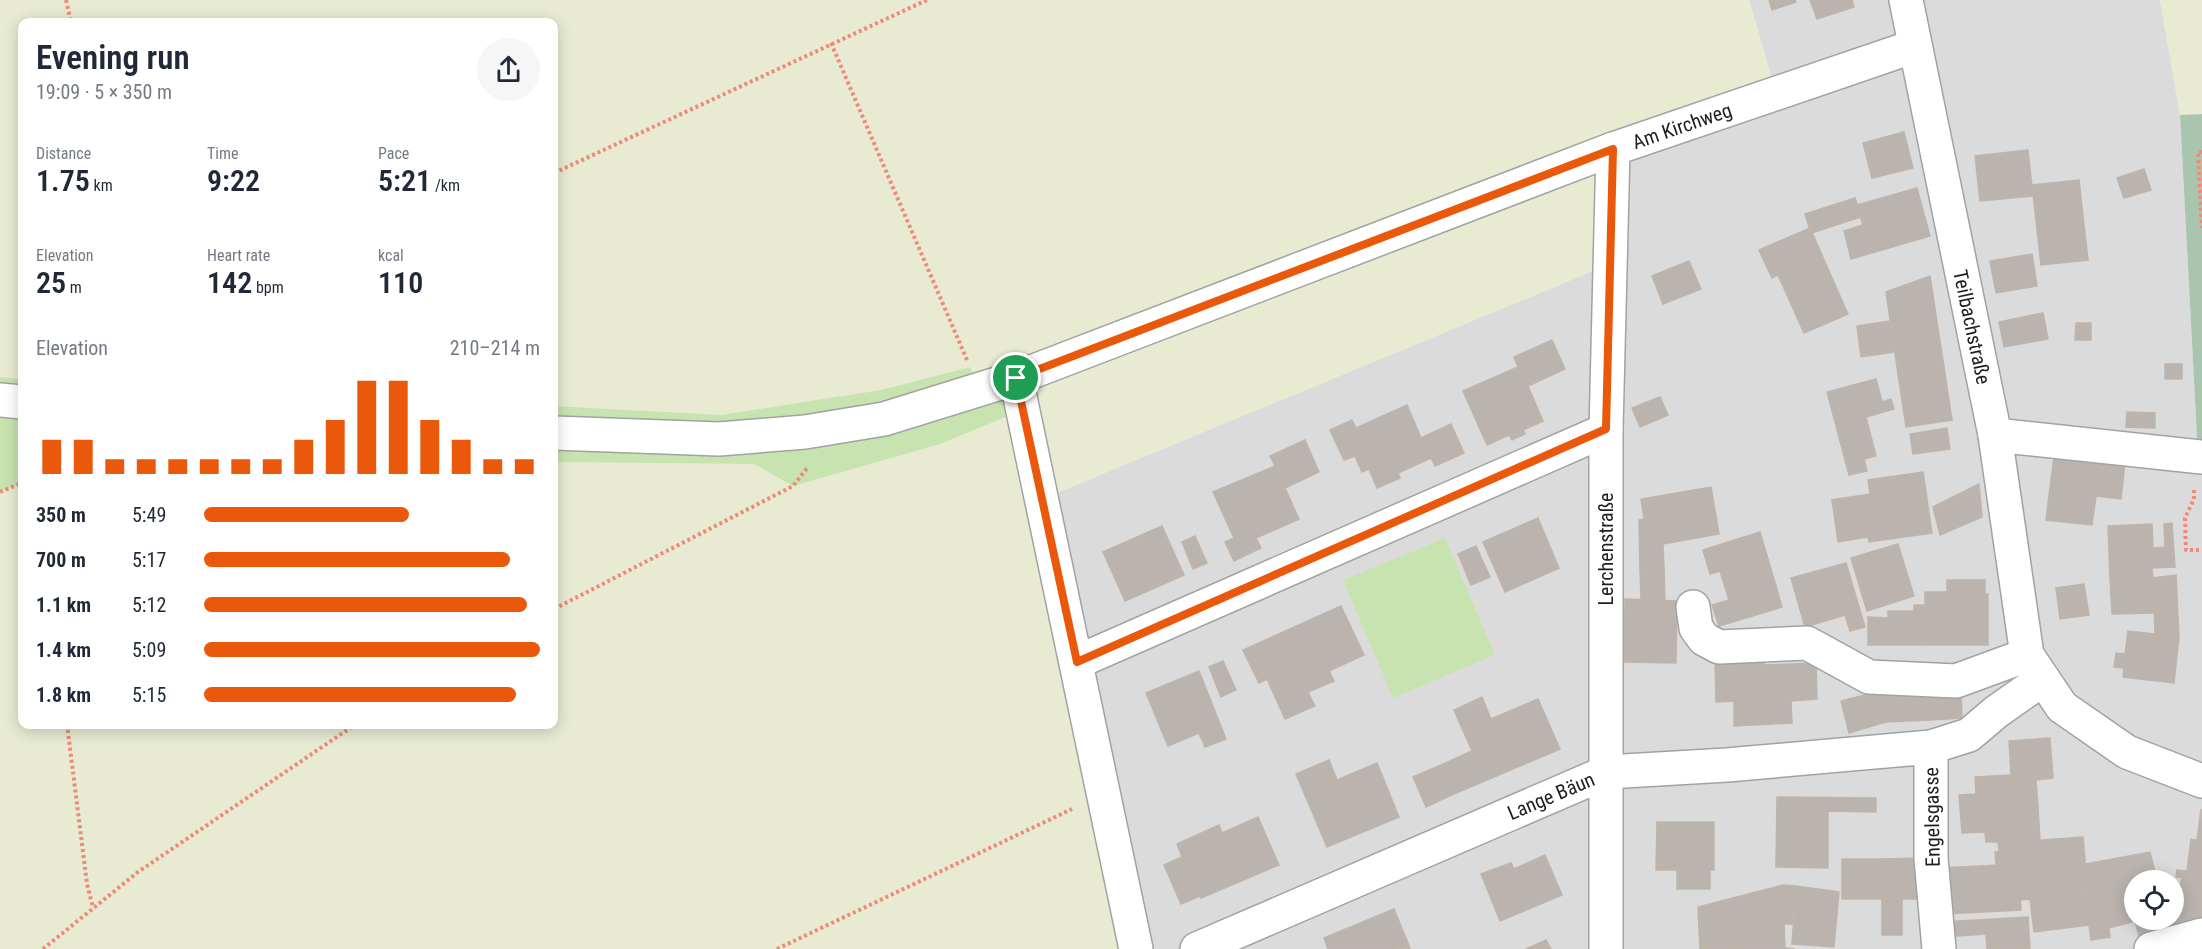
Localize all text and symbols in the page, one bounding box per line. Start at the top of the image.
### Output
text: Evening run [36,38,190,77]
button: share [477,38,540,101]
text: 19:09 · 5 × 350 m [36,80,172,104]
street label: Am Kirchweg [1629,98,1735,154]
text: Distance [36,144,91,163]
text: Time [207,144,239,163]
text: Pace [378,144,409,163]
text: 1.75 [36,163,90,198]
text: 9:22 [207,163,260,198]
text: 5:21 [378,163,431,198]
text: km [90,176,113,195]
text: /km [431,176,460,195]
text: Elevation [36,246,94,265]
text: Heart rate [207,246,270,265]
text: kcal [378,246,404,265]
text: 25 [36,265,66,300]
text: 142 [207,265,252,300]
text: 110 [378,265,423,300]
street label: Teilbachstraße [1948,268,1996,386]
text: m [66,278,82,297]
text: bpm [252,278,284,297]
text: Elevation [36,336,108,360]
text: 210–214 m [450,336,540,360]
pin [990,352,1041,403]
icon: arrive [999,361,1032,394]
street label: Lerchenstraße [1594,493,1618,605]
text: 350 m [36,503,86,527]
text: 5:49 [132,503,166,527]
text: 700 m [36,548,86,572]
text: 5:17 [132,548,166,572]
text: 1.1 km [36,593,91,617]
text: 5:12 [132,593,166,617]
text: 1.4 km [36,638,91,662]
text: 5:09 [132,638,166,662]
text: 1.8 km [36,683,91,707]
text: 5:15 [132,683,166,707]
street label: Lange Bäun [1504,767,1598,825]
street label: Engelsgasse [1919,767,1945,867]
map controls [2124,870,2184,930]
button: locate [2124,870,2184,930]

